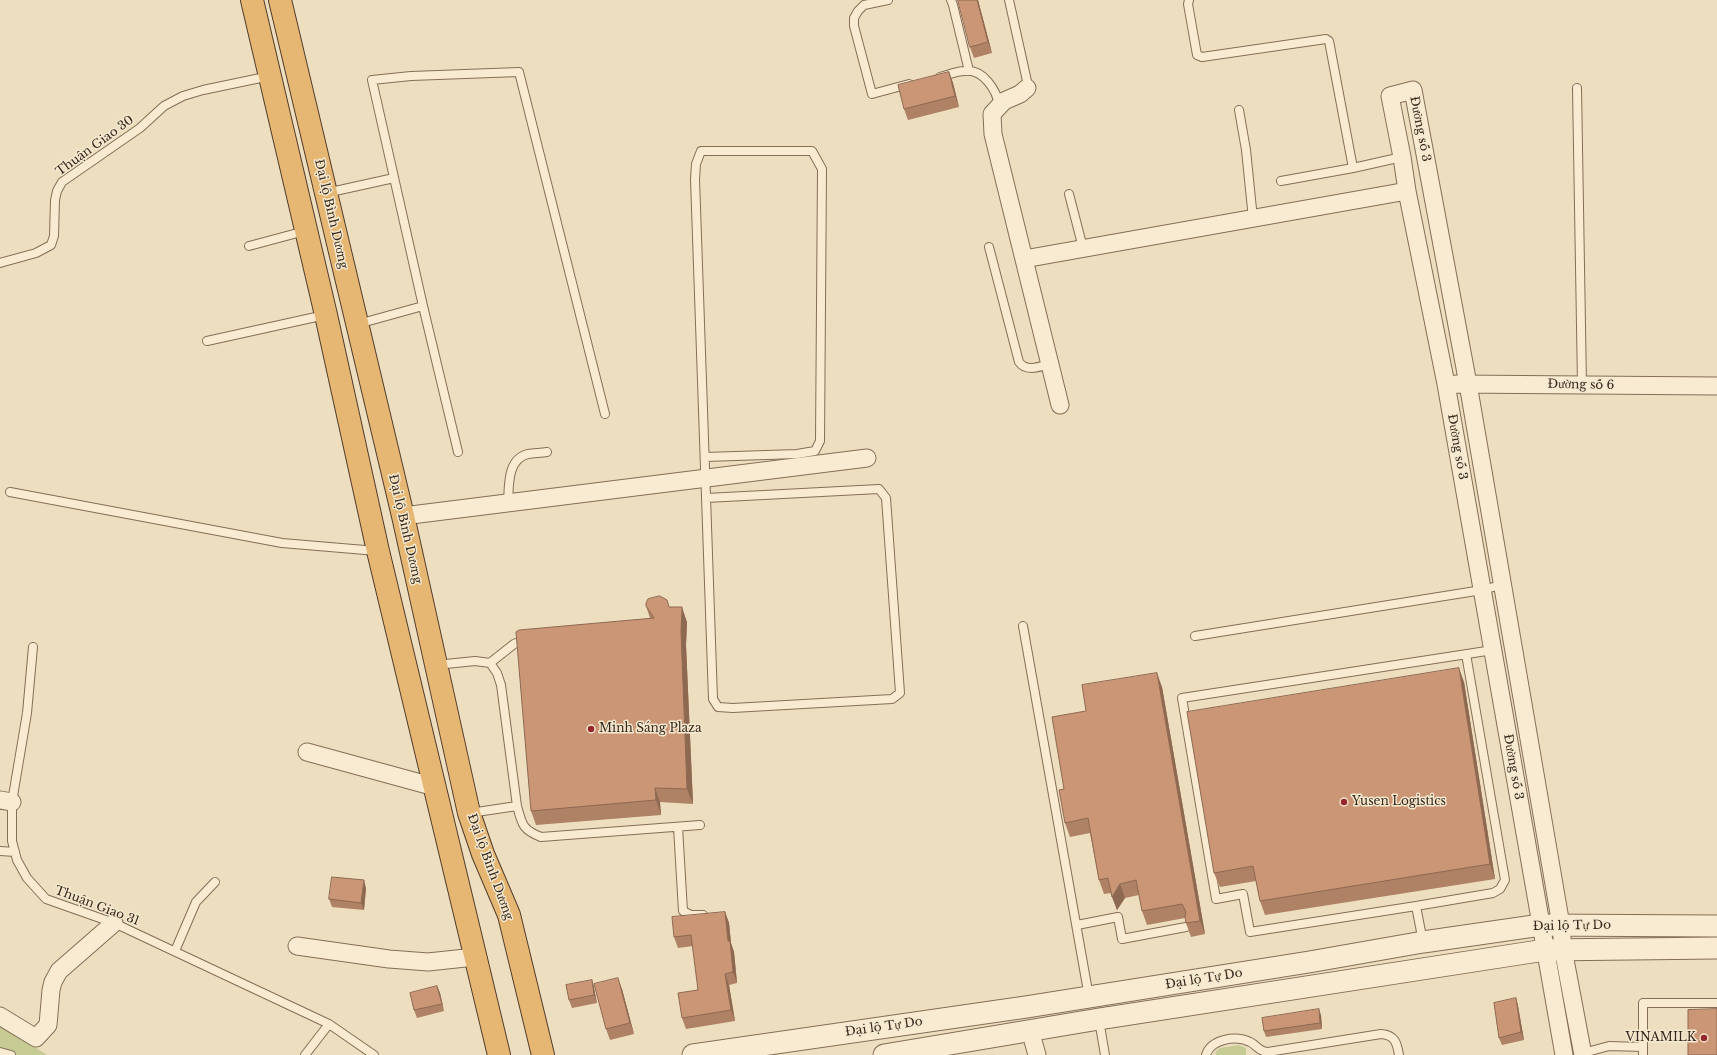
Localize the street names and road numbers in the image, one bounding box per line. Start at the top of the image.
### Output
street label: Đường số 3 [1407,95,1433,163]
street label: Thuận Giao 30 [53,113,137,179]
street label: Đại lộ Bình Dương [311,158,351,270]
street label: Đường số 6 [1547,377,1615,393]
street label: Đường số 3 [1444,413,1470,481]
street label: Đại lộ Bình Dương [385,473,425,585]
street label: Đường số 3 [1500,733,1526,801]
street label: Đại lộ Bình Dương [464,812,516,922]
street label: Thuận Giao 31 [53,883,141,929]
street label: Đại lộ Tự Do [1533,918,1611,934]
street label: Đại lộ Tự Do [1164,966,1244,992]
street label: Đại lộ Tự Do [844,1014,924,1040]

